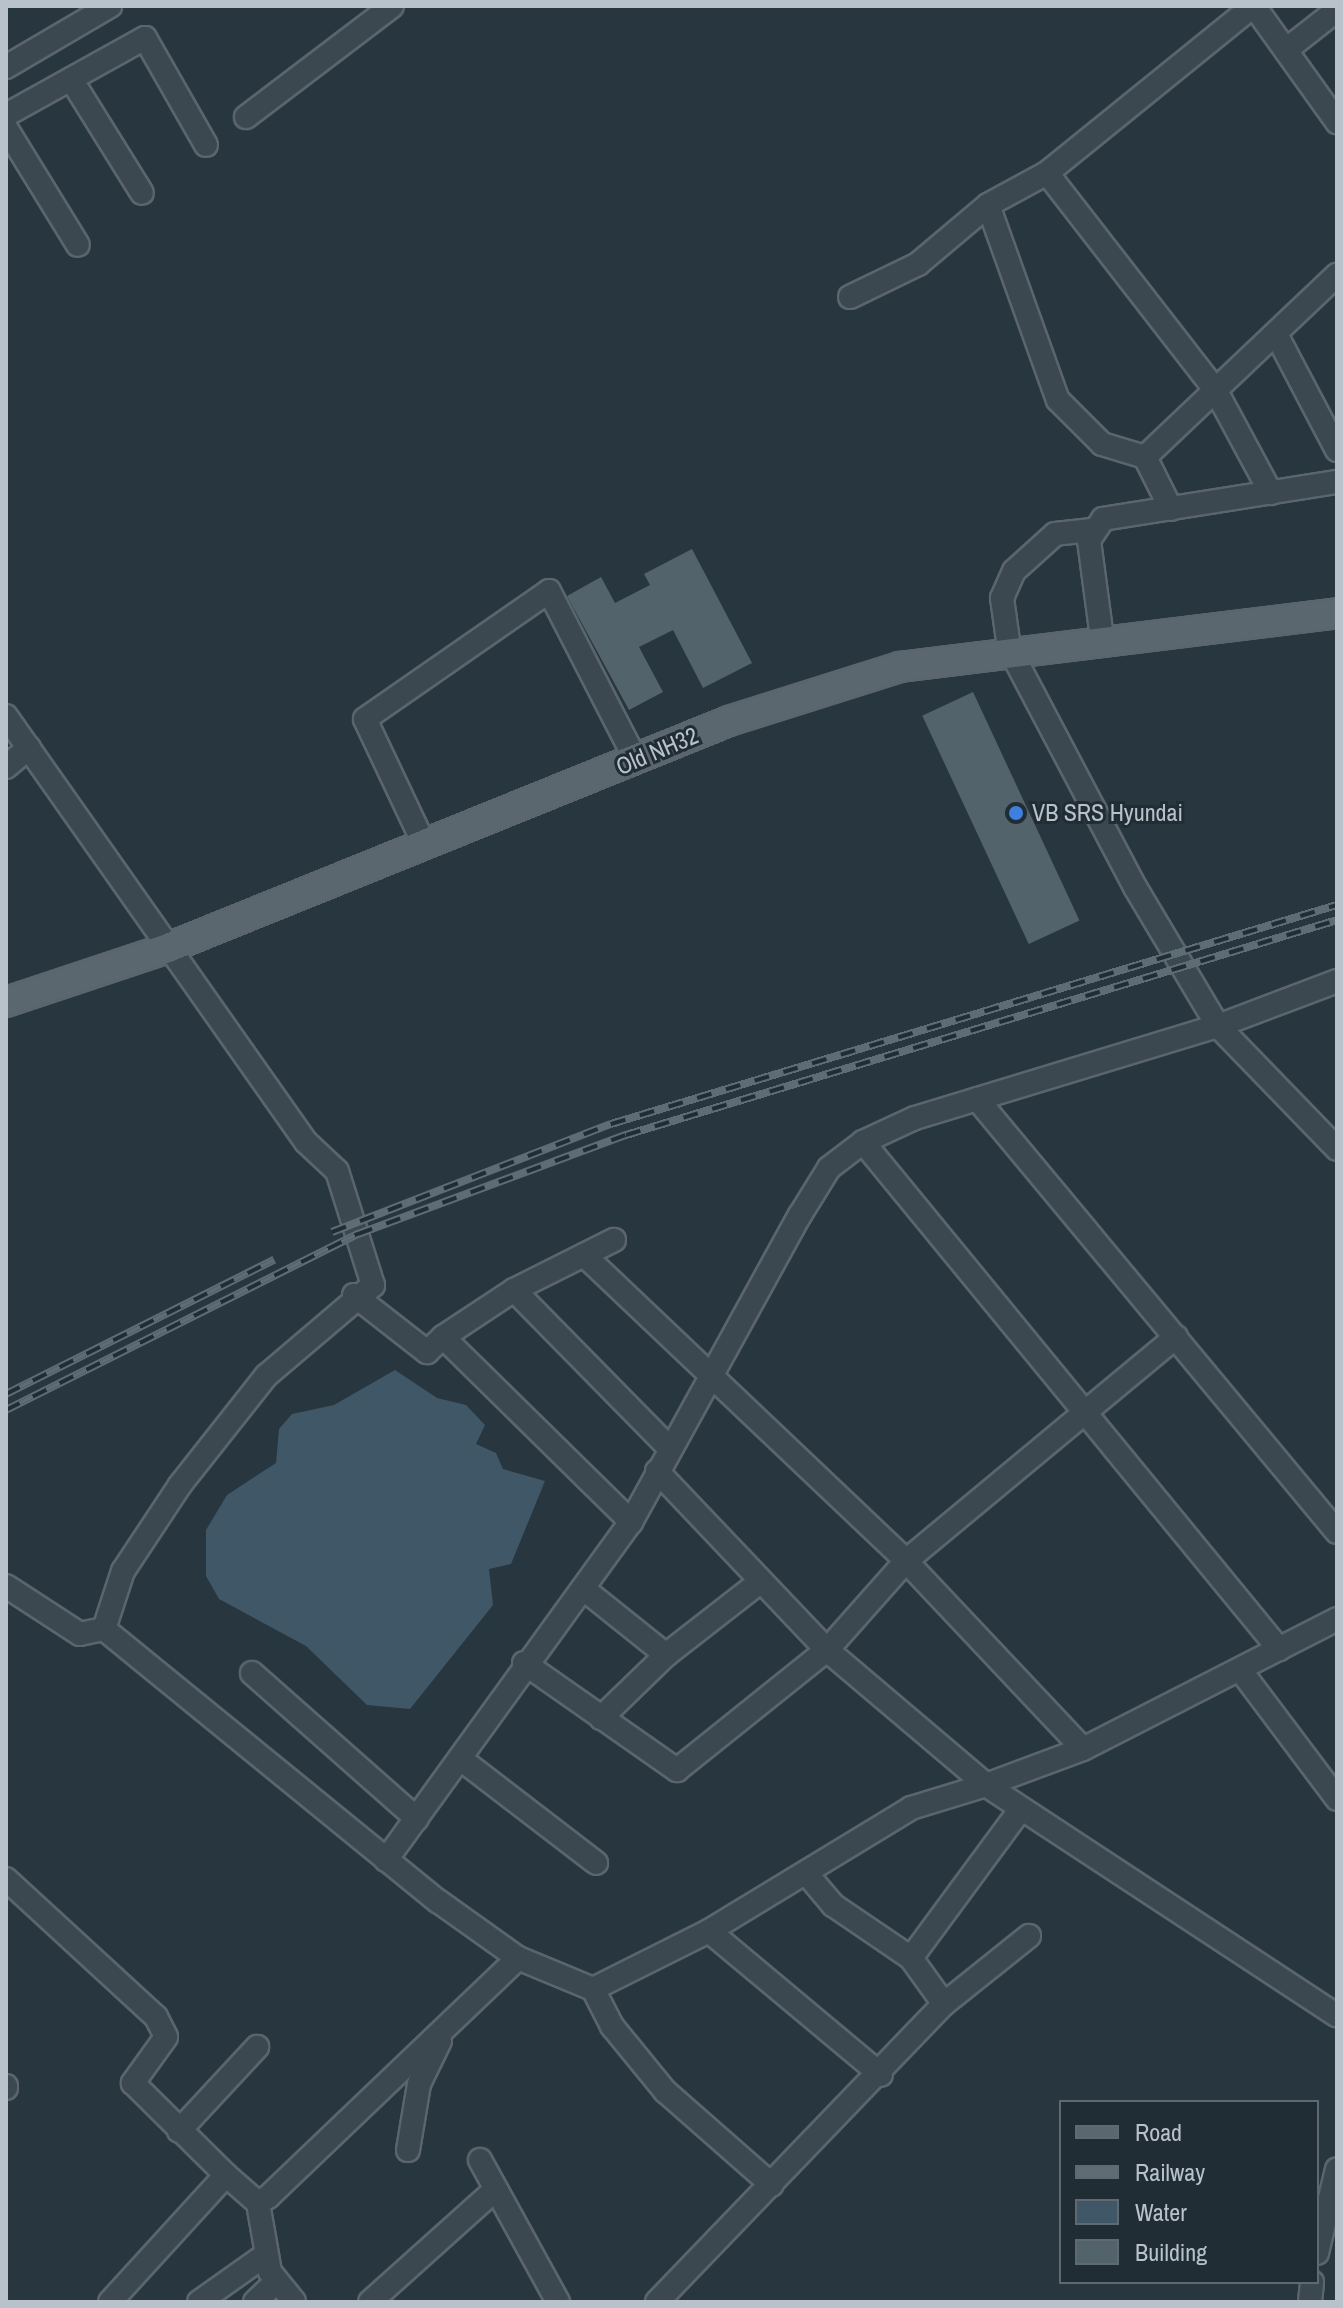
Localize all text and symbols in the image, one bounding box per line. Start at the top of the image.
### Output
street label: Old NH32 [612,721,702,781]
place label: VB SRS Hyundai [1032,799,1183,827]
marker: VB SRS Hyundai [1007,804,1025,822]
legend [1059,2100,1319,2284]
text: Road [1135,2116,1182,2148]
text: Railway [1135,2156,1205,2188]
text: Water [1135,2196,1187,2228]
text: Building [1135,2236,1207,2268]

